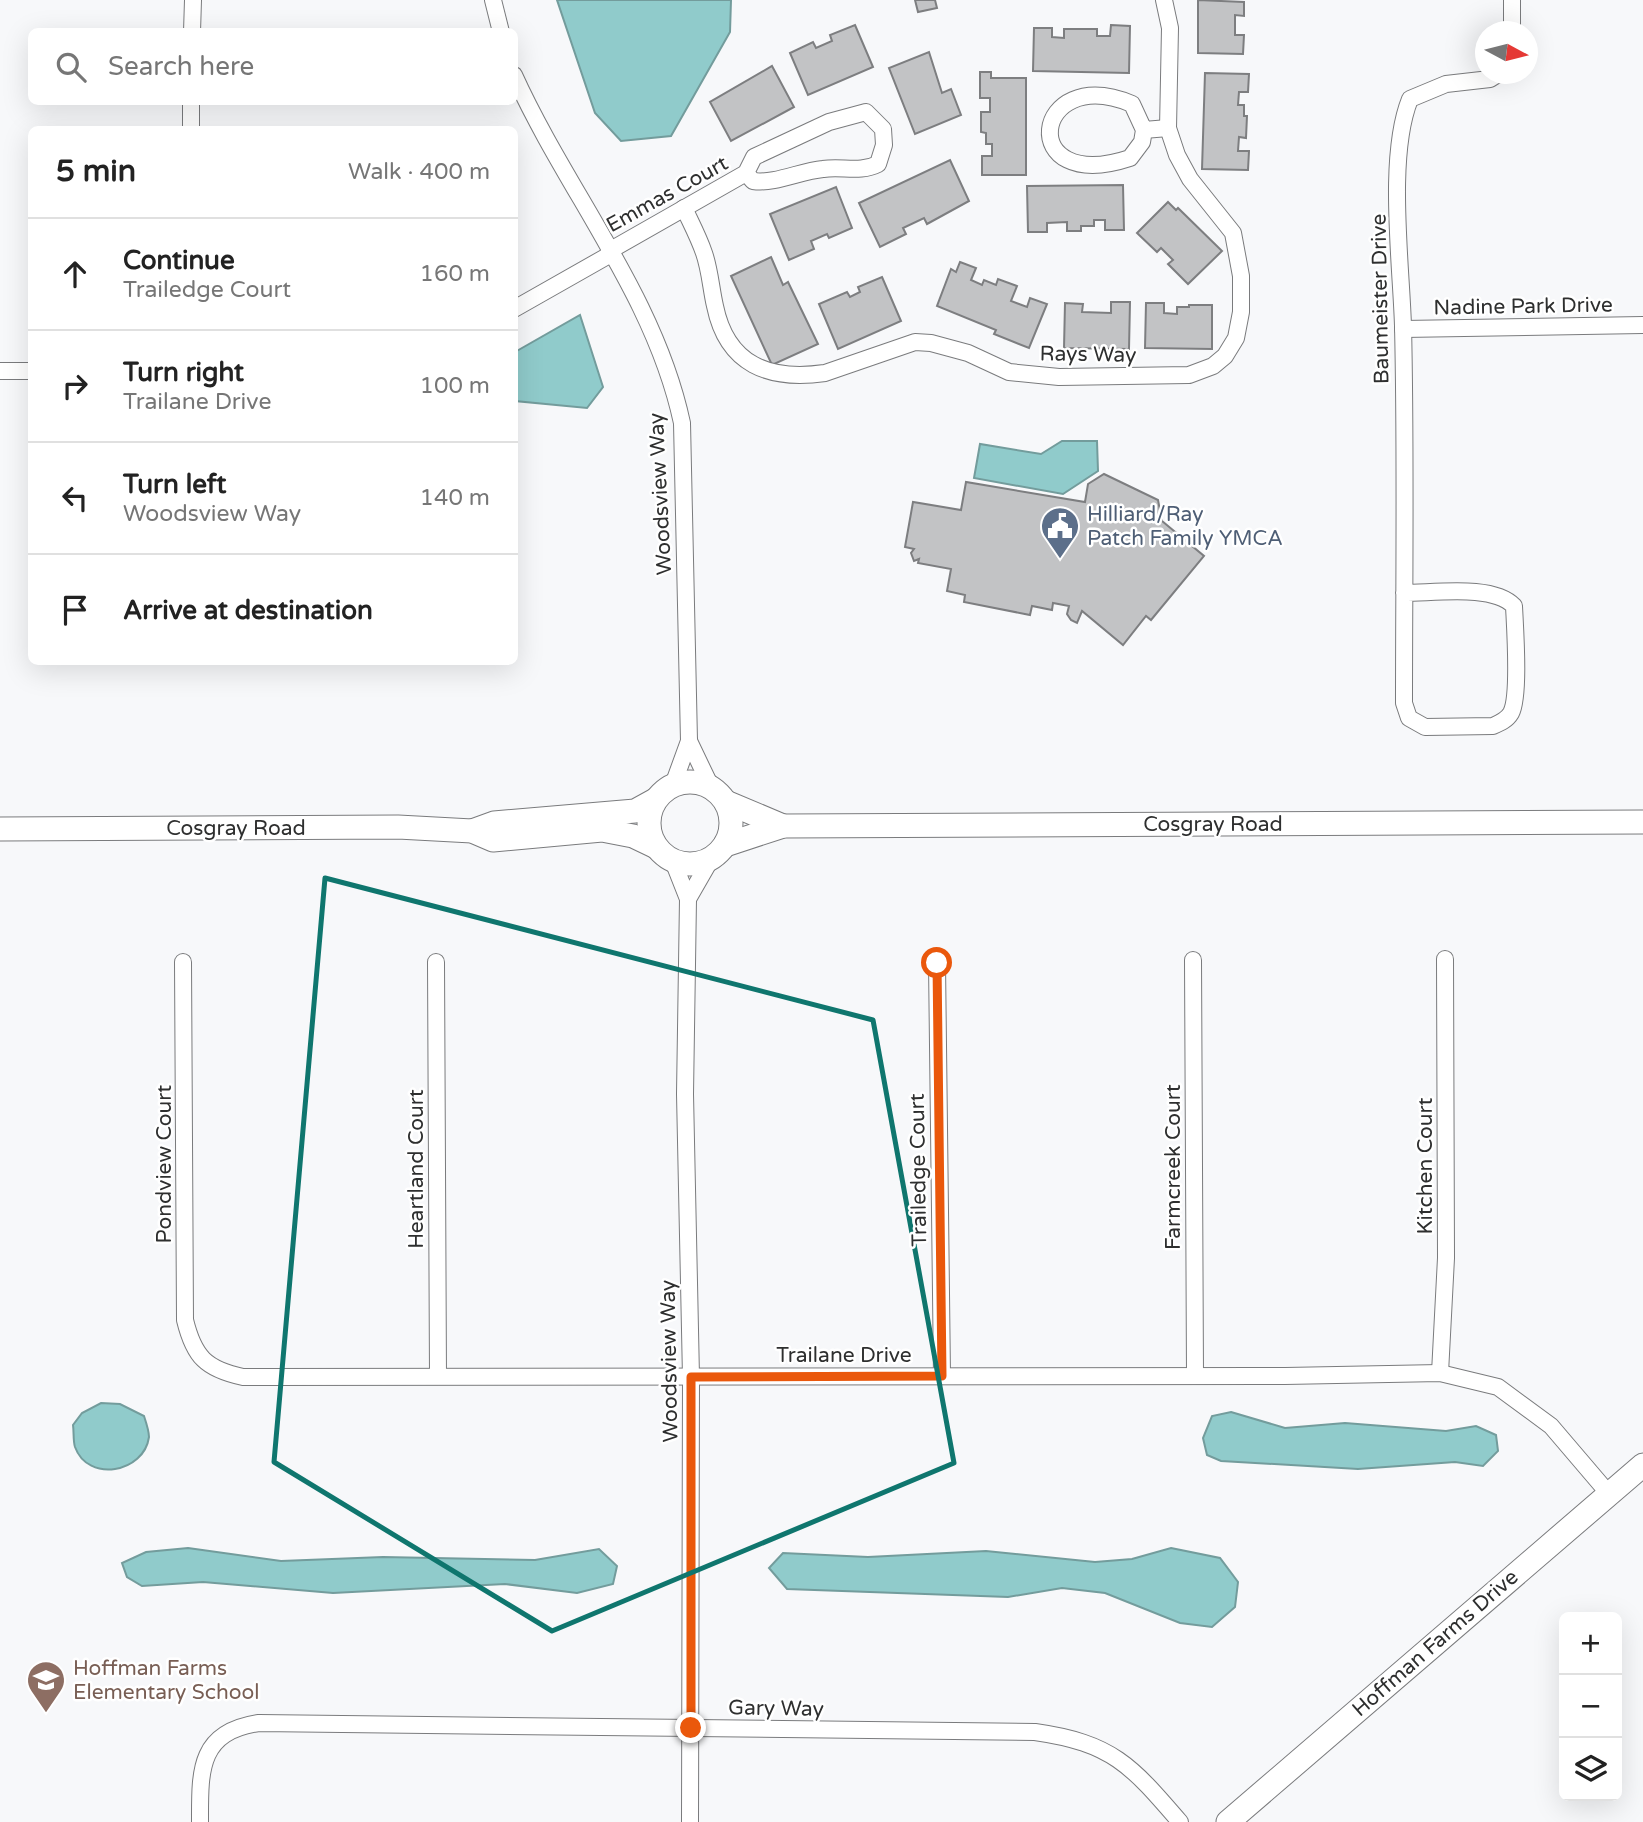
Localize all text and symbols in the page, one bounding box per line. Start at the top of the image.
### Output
north arrow [1475,21,1538,84]
search box [28,28,518,105]
icon: search [52,48,90,86]
text: Search here [108,51,254,82]
street label: Emmas Court [602,151,732,238]
text: 5 min [56,153,136,190]
text: Walk · 400 m [348,158,490,186]
street label: Baumeister Drive [1367,213,1394,384]
text: Continue [123,245,235,276]
icon: ahead [56,255,94,293]
text: 160 m [420,260,490,288]
text: Trailedge Court [123,276,291,304]
street label: Nadine Park Drive [1433,292,1613,321]
street label: Rays Way [1039,341,1137,368]
text: Turn right [123,357,244,388]
icon: right [56,367,94,405]
text: 100 m [420,372,490,400]
text: Trailane Drive [123,388,271,416]
street label: Woodsview Way [644,412,677,576]
text: Turn left [123,469,226,500]
icon: left [56,479,94,517]
text: 140 m [420,484,490,512]
text: Woodsview Way [123,500,301,528]
place label: Hilliard/Ray Patch Family YMCA [1087,502,1283,551]
public building icon: Hilliard/Ray Patch Family YMCA [1039,505,1081,560]
icon: arrive [56,591,94,629]
text: Arrive at destination [123,595,373,626]
street label: Cosgray Road [1143,812,1283,837]
street label: Cosgray Road [166,816,306,841]
route start [921,947,952,978]
street label: Farmcreek Court [1161,1084,1186,1250]
street label: Pondview Court [152,1085,177,1243]
street label: Heartland Court [404,1089,429,1249]
street label: Trailedge Court [905,1093,932,1247]
street label: Kitchen Court [1413,1097,1438,1235]
street label: Woodsview Way [656,1279,683,1442]
street label: Trailane Drive [776,1343,912,1368]
street label: Hoffman Farms Drive [1347,1565,1523,1722]
map controls [1559,1612,1622,1801]
button: + [1559,1612,1622,1675]
place label: Hoffman Farms Elementary School [73,1656,260,1705]
school or university icon: Hoffman Farms Elementary School [25,1659,67,1714]
button: − [1559,1675,1622,1738]
street label: Gary Way [728,1695,824,1722]
route end [675,1712,706,1743]
button: layers [1559,1738,1622,1801]

